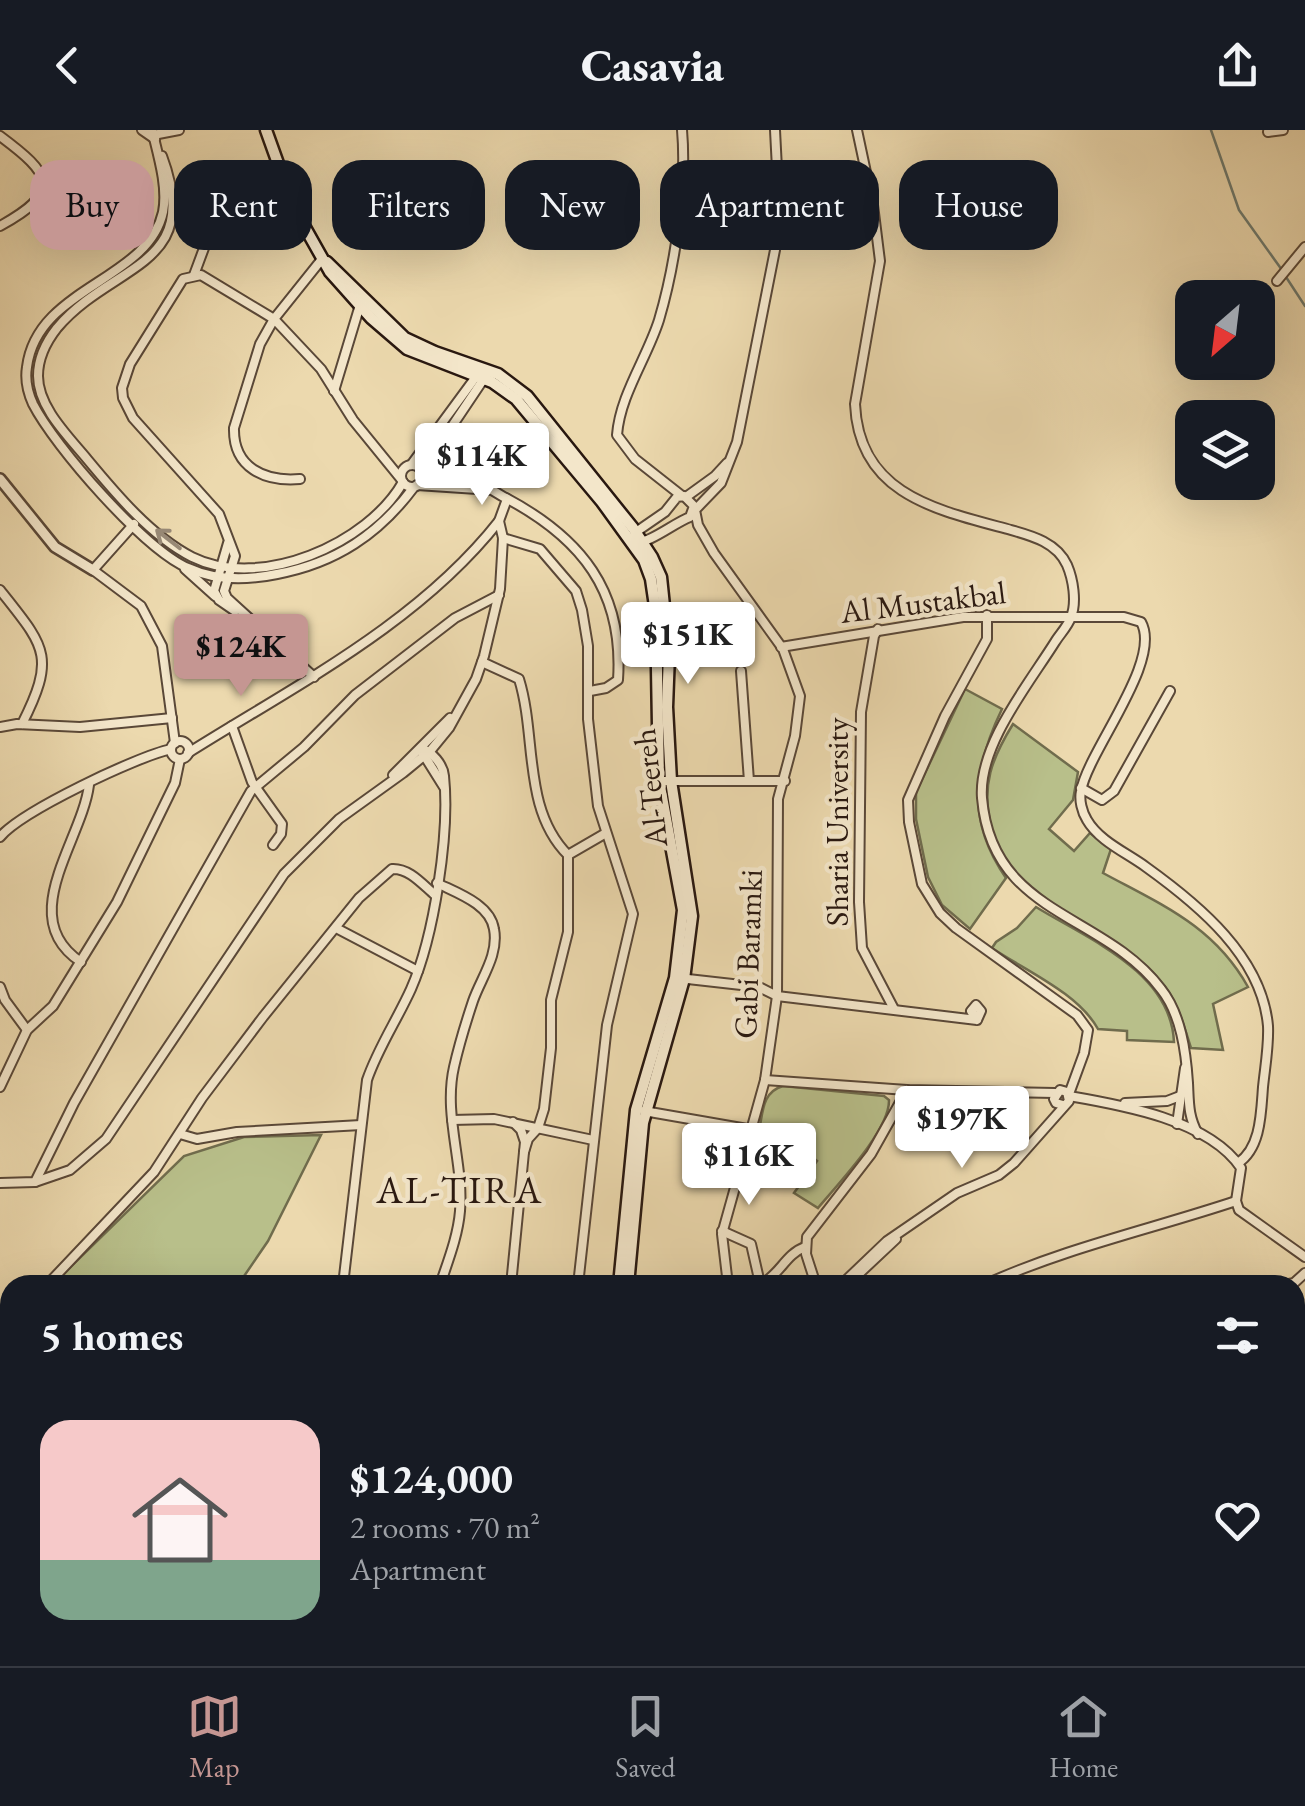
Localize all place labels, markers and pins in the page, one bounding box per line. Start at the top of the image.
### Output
pin: $114K [412,423,552,508]
pin: $151K [618,602,758,687]
pin: $124K [171,614,311,699]
pin: $197K [892,1086,1032,1171]
pin: $116K [679,1123,819,1208]

